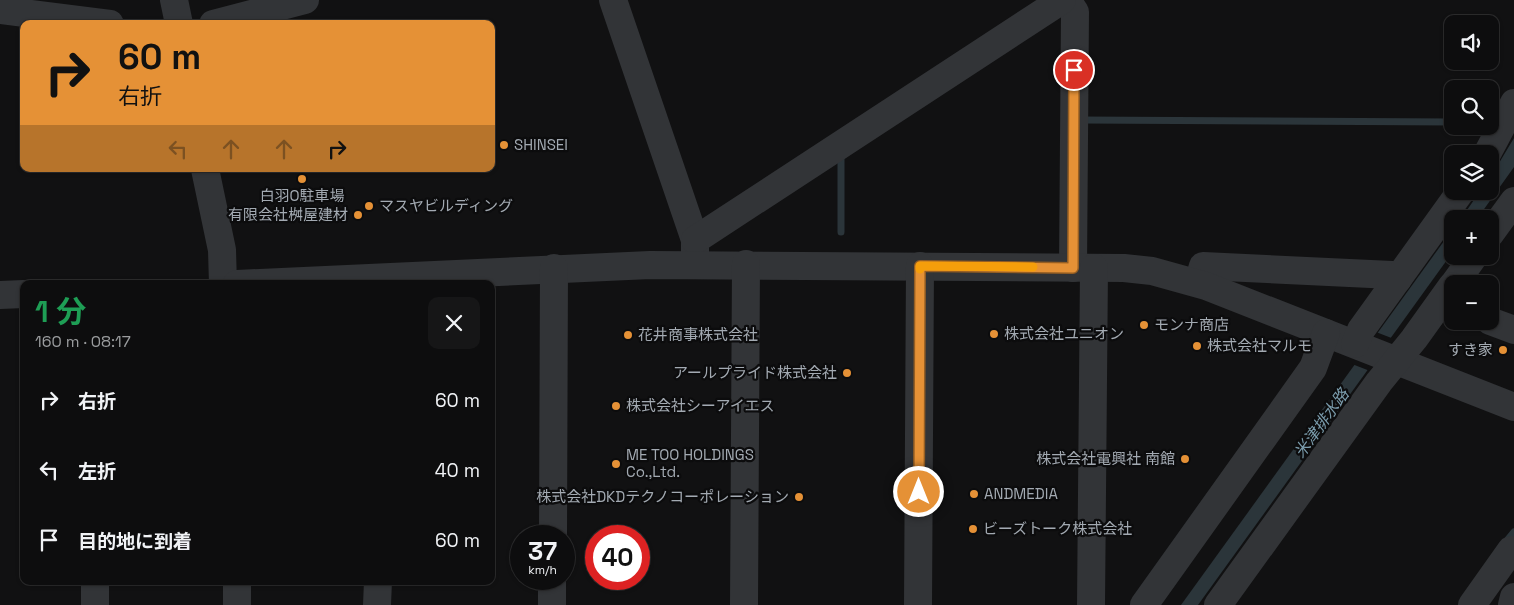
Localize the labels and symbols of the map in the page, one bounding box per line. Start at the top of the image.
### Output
pin [1053,49,1095,91]
place label: SHINSEI [514,135,568,154]
marker: SHINSEI [498,139,510,151]
marker: 白羽O駐車場 [296,173,308,185]
place label: 白羽O駐車場 [259,186,345,205]
place label: マスヤビルディング [379,196,513,215]
marker: マスヤビルディング [363,200,375,212]
place label: 有限会社桝屋建材 [228,205,348,224]
marker: 有限会社桝屋建材 [352,209,364,221]
place label: モンナ商店 [1154,315,1229,334]
marker: モンナ商店 [1138,319,1150,331]
place label: 株式会社ユニオン [1004,324,1124,343]
place label: 花井商事株式会社 [638,325,758,344]
marker: 株式会社ユニオン [988,328,1000,340]
marker: 花井商事株式会社 [622,329,634,341]
place label: 株式会社マルモ [1207,336,1312,355]
marker: 株式会社マルモ [1191,340,1203,352]
place label: すき家 [1448,340,1493,359]
marker: すき家 [1497,344,1509,356]
place label: アールプライド株式会社 [673,363,837,382]
marker: アールプライド株式会社 [841,367,853,379]
water label: 米津排水路 [1289,383,1355,462]
place label: 株式会社シーアイエス [626,396,775,415]
marker: 株式会社シーアイエス [610,400,622,412]
place label: ME TOO HOLDINGS Co.,Ltd. [626,445,754,481]
place label: 株式会社電興社 南館 [1036,449,1175,468]
marker: 株式会社電興社 南館 [1179,453,1191,465]
marker: ME TOO HOLDINGS Co.,Ltd. [610,458,622,470]
position arrow [892,465,944,517]
place label: ANDMEDIA [984,484,1058,503]
place label: 株式会社DKDテクノコーポレーション [536,487,789,506]
marker: ANDMEDIA [968,488,980,500]
marker: 株式会社DKDテクノコーポレーション [793,491,805,503]
place label: ビーズトーク株式会社 [983,519,1132,538]
marker: ビーズトーク株式会社 [967,523,979,535]
speed limit sign: 40 [585,525,650,590]

